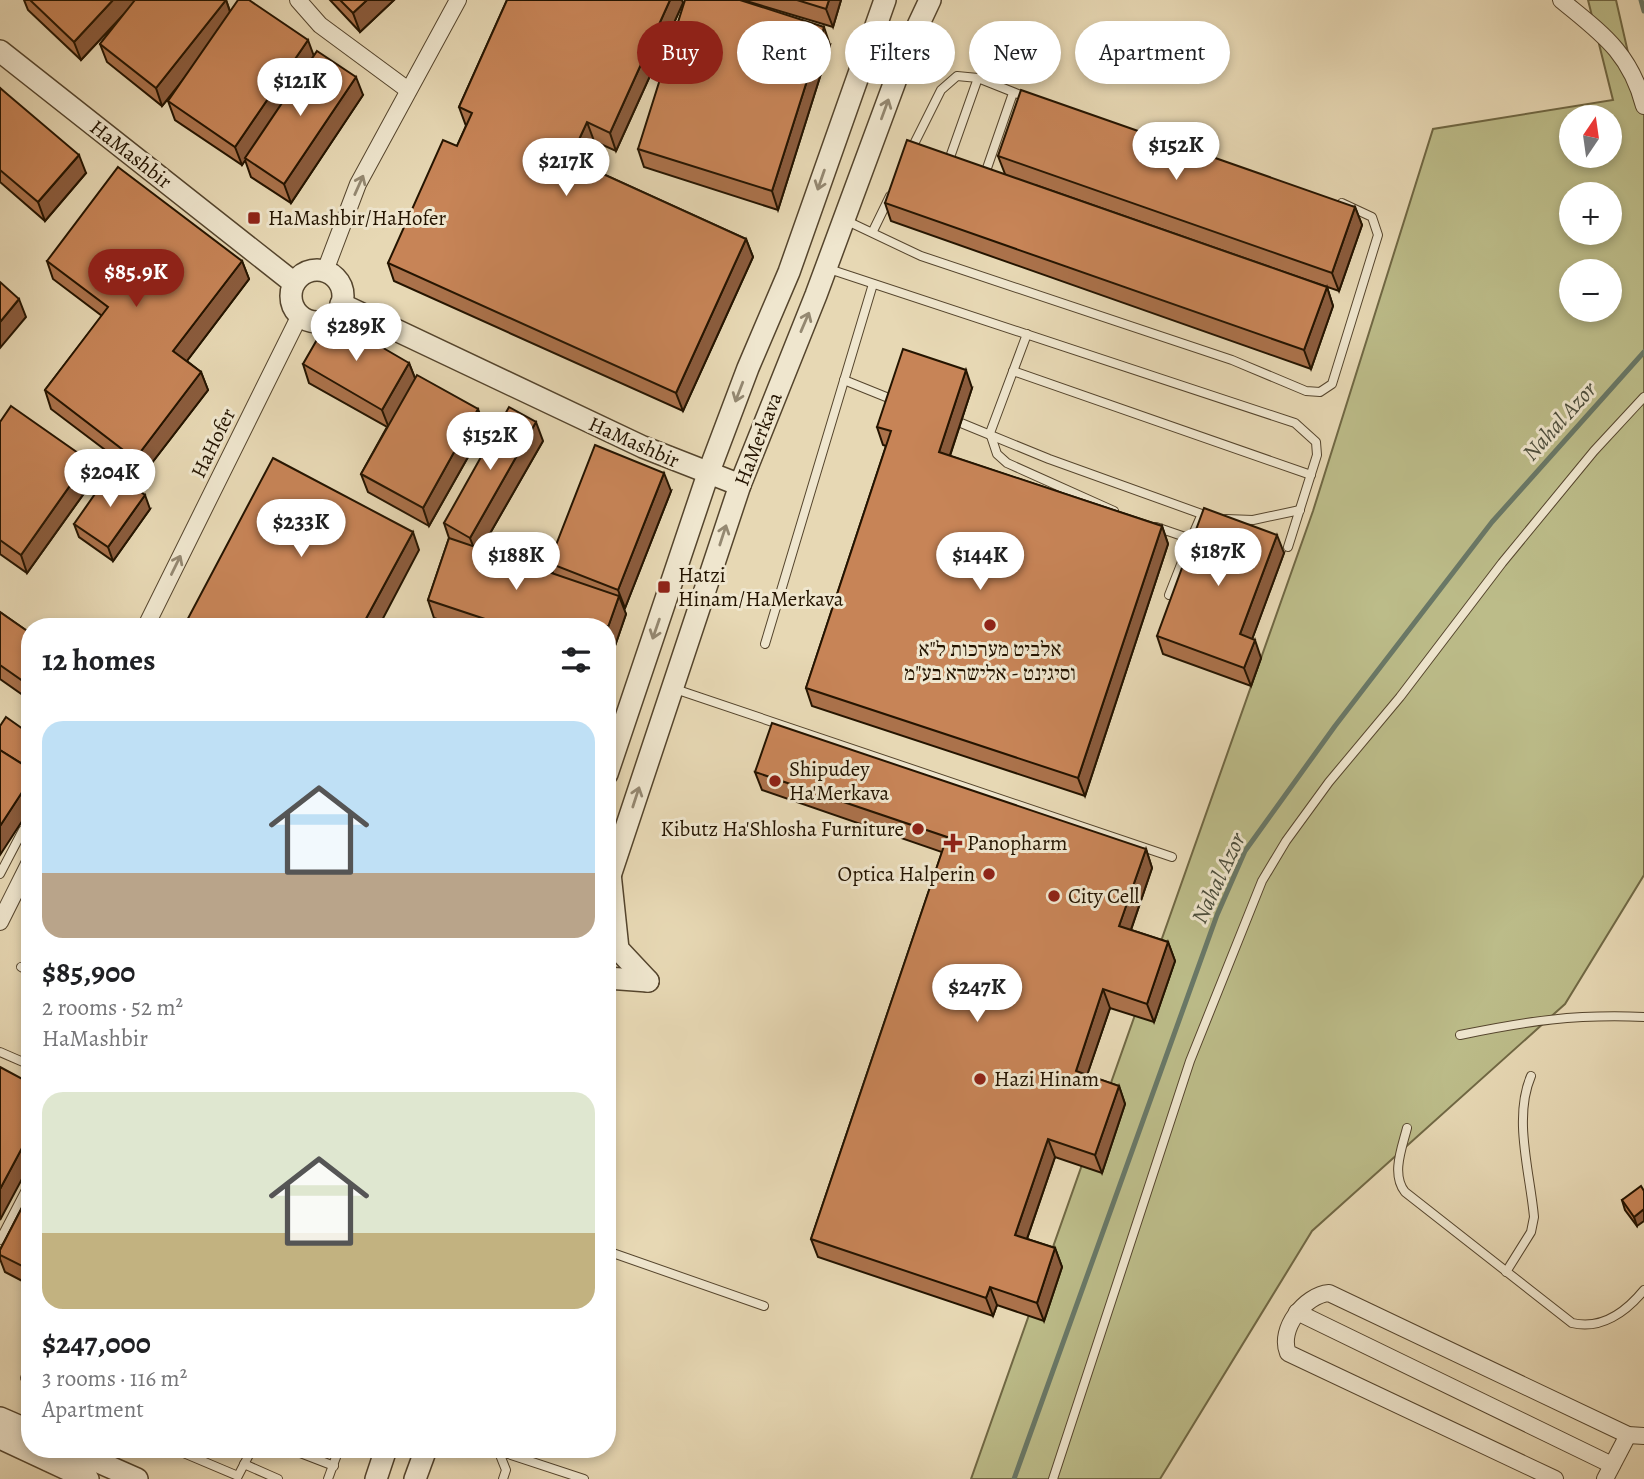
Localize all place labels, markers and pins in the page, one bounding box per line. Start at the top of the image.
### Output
pin: $121K [251,58,349,118]
pin: $152K [1127,122,1225,182]
pin: $217K [517,138,615,198]
place label: HaMashbir/HaHofer [268,204,446,232]
marker: HaMashbir/HaHofer [246,210,262,226]
pin: $85.9K [79,250,193,309]
pin: $289K [307,304,405,363]
pin: $152K [441,412,539,472]
pin: $204K [61,449,159,509]
pin: $233K [252,500,350,559]
pin: $187K [1169,528,1267,588]
pin: $188K [467,532,565,592]
pin: $144K [931,532,1029,592]
place label: Hatzi Hinam/HaMerkava [678,561,844,613]
marker: Hatzi Hinam/HaMerkava [656,579,672,595]
marker: אלביט מערכות ל"א וסיגינט - אלישרא בע"מ [982,617,998,633]
place label: אלביט מערכות ל"א וסיגינט - אלישרא בע"מ [904,635,1076,687]
place label: Shipudey Ha'Merkava [789,755,889,807]
marker: Shipudey Ha'Merkava [767,773,783,789]
place label: Kibutz Ha'Shlosha Furniture [660,815,904,843]
marker: Kibutz Ha'Shlosha Furniture [910,821,926,837]
place label: Panopharm [967,829,1068,857]
marker: Panopharm [945,835,961,851]
place label: Optica Halperin [838,860,975,888]
marker: Optica Halperin [981,866,997,882]
place label: City Cell [1068,882,1139,910]
marker: City Cell [1046,888,1062,904]
pin: $247K [928,964,1026,1024]
place label: Hazi Hinam [994,1065,1099,1093]
marker: Hazi Hinam [972,1071,988,1087]

